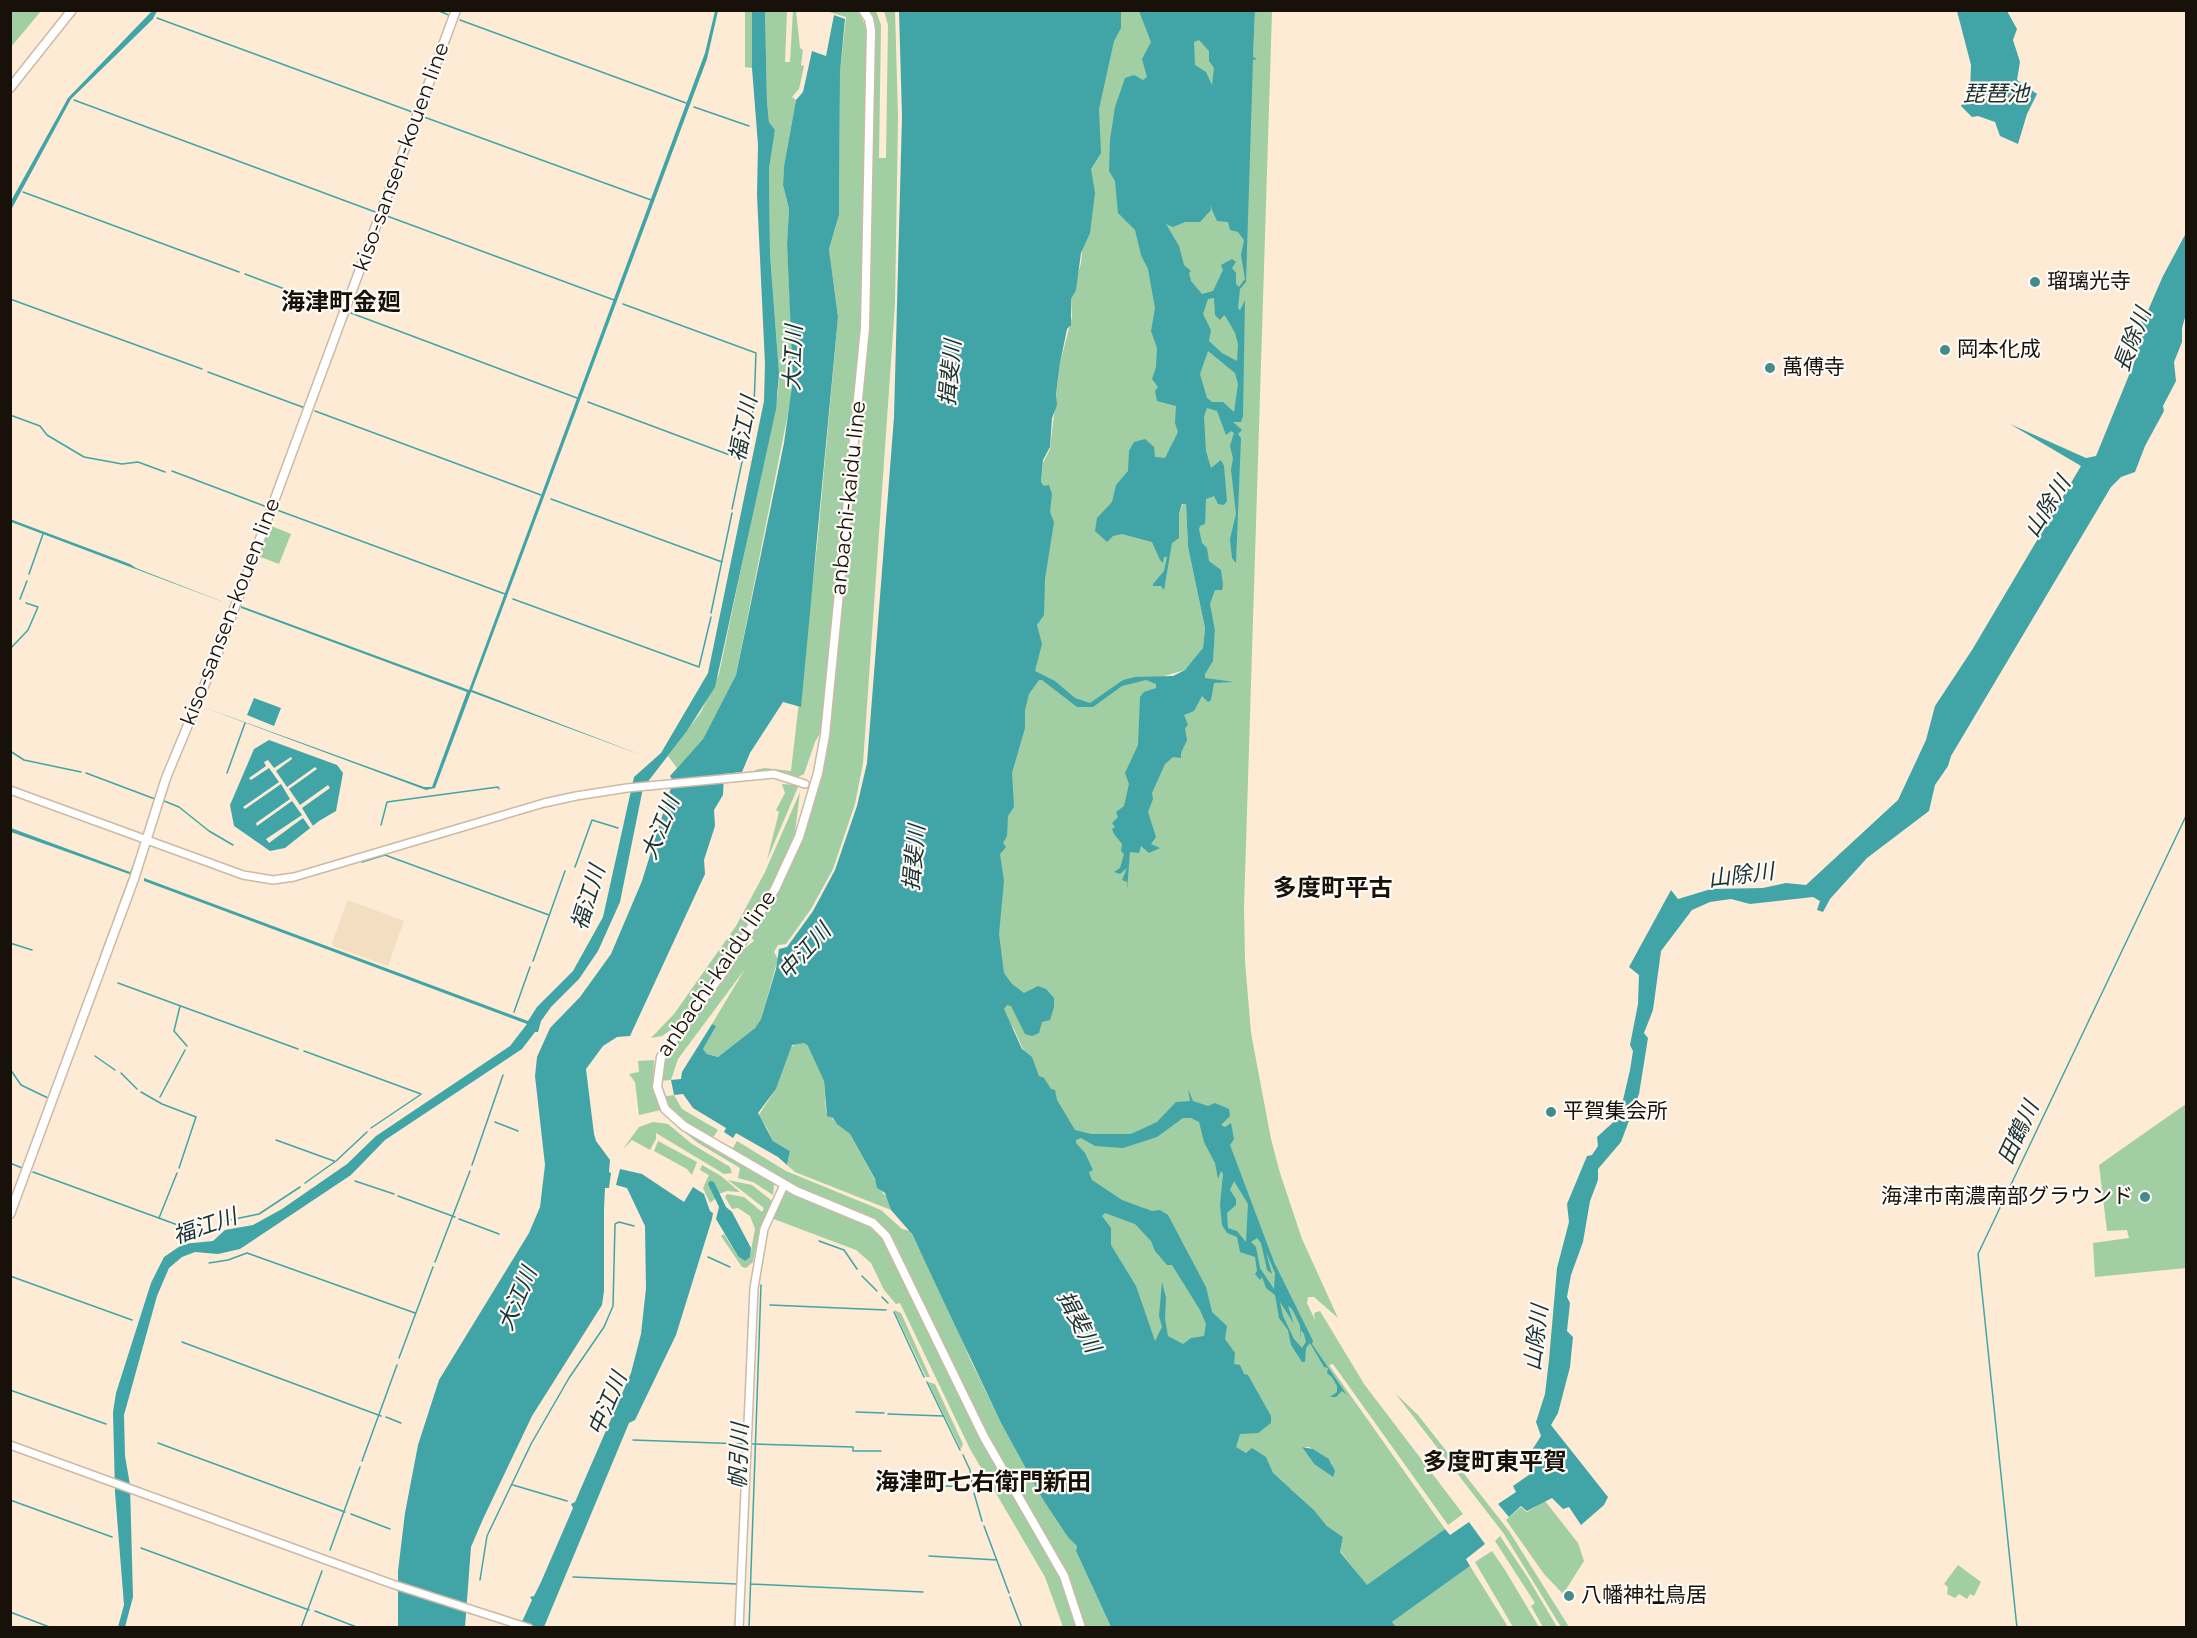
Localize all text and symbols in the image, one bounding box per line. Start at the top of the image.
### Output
street label: kiso-sansen-kouen line [349,39,455,275]
water label: 琵琶池 [1963,82,2029,108]
place label: 瑠璃光寺 [2047,269,2131,295]
marker: 瑠璃光寺 [2028,275,2042,289]
district label: 海津町金廻 [281,289,401,317]
water label: 長除川 [2109,304,2157,376]
water label: 大江川 [780,325,808,391]
place label: 岡本化成 [1957,337,2041,363]
water label: 揖斐川 [935,339,967,407]
marker: 岡本化成 [1938,343,1952,357]
place label: 萬傅寺 [1782,355,1845,381]
marker: 萬傅寺 [1763,361,1777,375]
water label: 福江川 [725,394,763,464]
street label: anbachi-kaidu line [826,400,872,596]
water label: 山除川 [2019,472,2077,542]
street label: kiso-sansen-kouen line [176,495,286,729]
water label: 大江川 [636,792,686,864]
water label: 揖斐川 [899,824,931,892]
water label: 山除川 [1707,859,1775,893]
water label: 福江川 [567,863,611,933]
district label: 多度町平古 [1273,875,1393,903]
street label: anbachi-kaidu line [652,886,782,1062]
water label: 中江川 [773,919,837,985]
water label: 田鶴川 [1993,1098,2045,1168]
place label: 平賀集会所 [1563,1099,1668,1125]
marker: 平賀集会所 [1544,1105,1558,1119]
place label: 海津市南濃南部グラウンド [1881,1184,2133,1210]
marker: 海津市南濃南部グラウンド [2138,1190,2152,1204]
water label: 福江川 [170,1204,240,1250]
water label: 大江川 [493,1263,543,1335]
water label: 揖斐川 [1051,1287,1105,1357]
water label: 山除川 [1520,1304,1554,1372]
water label: 中江川 [583,1368,633,1440]
water label: 帆引川 [726,1423,754,1489]
district label: 多度町東平賀 [1423,1449,1567,1477]
district label: 海津町七右衛門新田 [875,1469,1091,1497]
place label: 八幡神社鳥居 [1581,1583,1707,1609]
marker: 八幡神社鳥居 [1562,1589,1576,1603]

